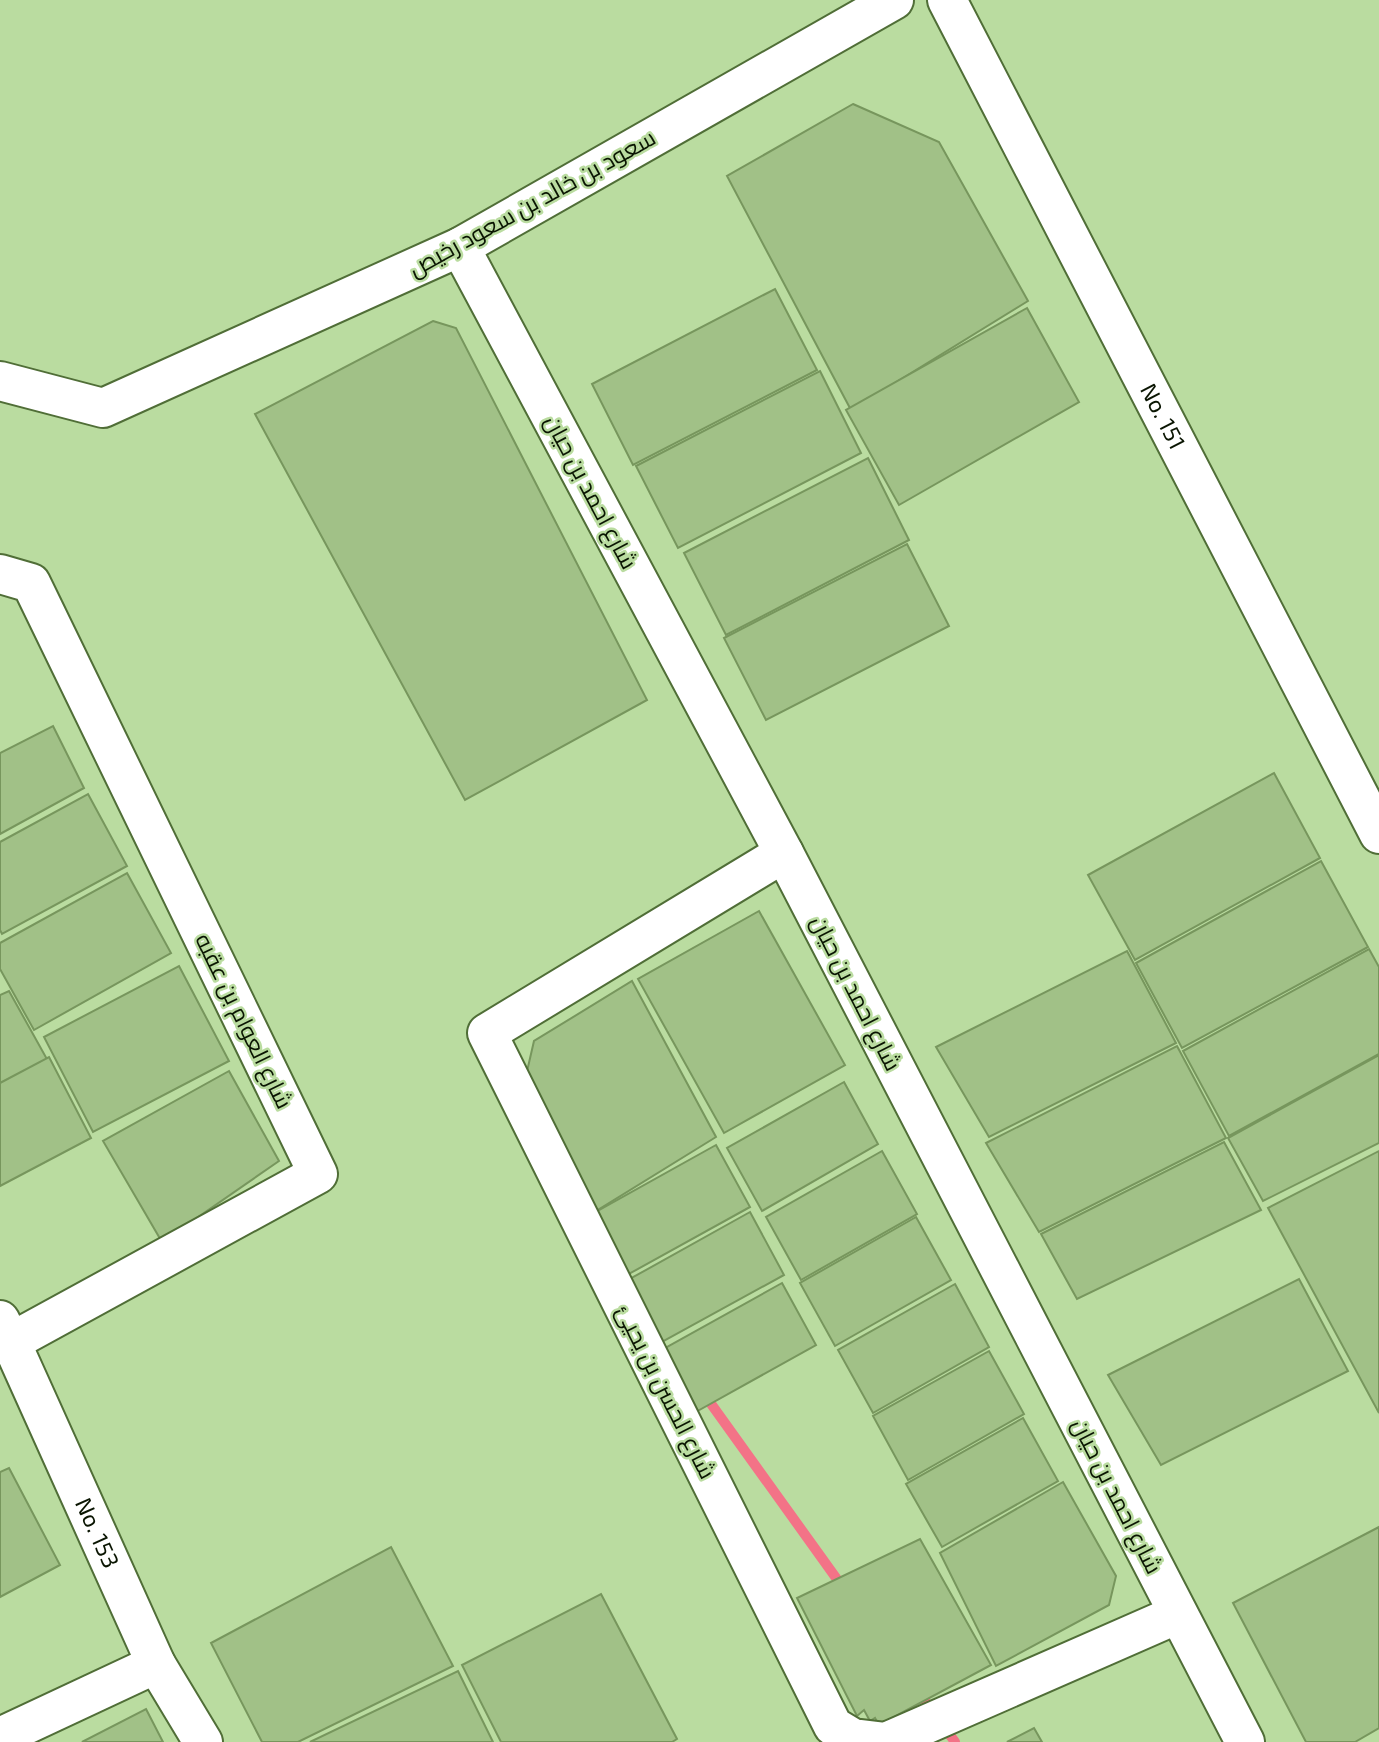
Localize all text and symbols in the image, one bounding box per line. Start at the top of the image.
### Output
street label: سعود بن خالد بن سعود رخيص [403,122,660,283]
street label: No. 151 [1135,378,1192,454]
street label: شارع احمد بن حيان [537,410,644,575]
street label: شارع احمد بن حيان [803,910,908,1076]
street label: شارع العوام بن عقبه [188,928,299,1114]
street label: شارع الحسن بن يحيئ [608,1300,723,1484]
street label: شارع احمد بن حيان [1064,1413,1169,1579]
street label: No. 153 [70,1493,126,1572]

